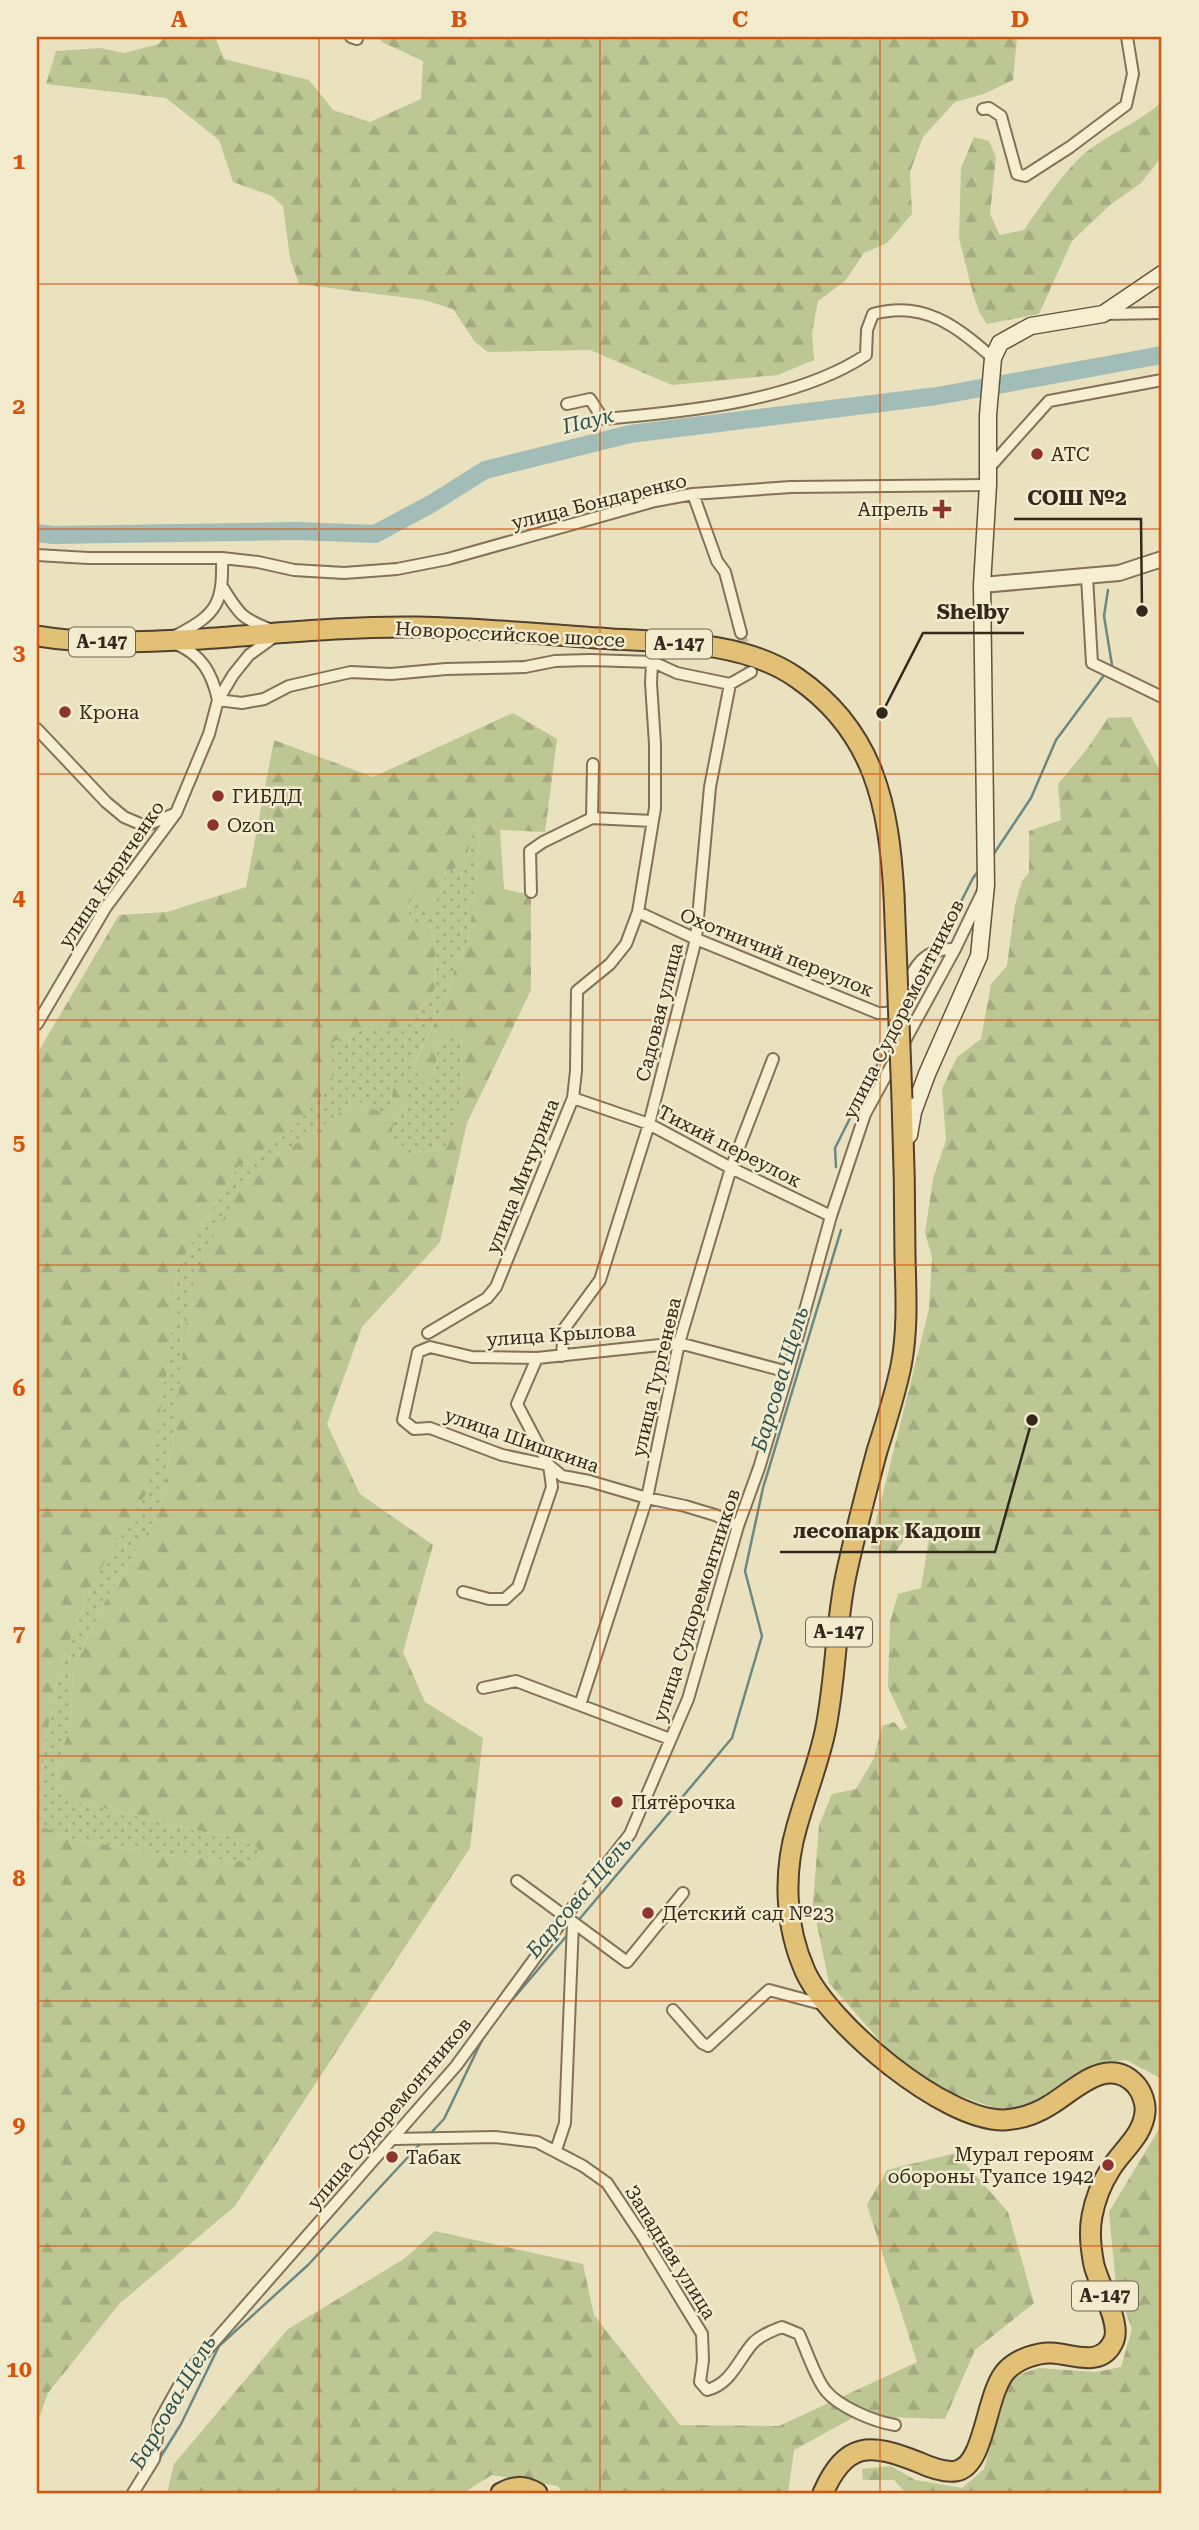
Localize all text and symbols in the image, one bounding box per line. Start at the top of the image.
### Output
text: A [171,6,188,33]
text: B [451,6,467,33]
text: C [732,6,748,33]
text: D [1011,6,1029,33]
text: 1 [13,148,26,175]
text: 2 [13,393,25,420]
water label: Паук [559,403,617,439]
place label: АТС [1051,443,1090,466]
marker: АТС [1029,446,1045,462]
street label: улица Бондаренко [509,469,689,534]
callout: СОШ №2 [1014,477,1141,519]
text: СОШ №2 [1027,486,1127,510]
place label: Апрель [858,498,928,521]
marker: Апрель [934,501,950,517]
callout: Shelby [923,591,1024,633]
text: Shelby [937,600,1010,624]
street label: Новороссийское шоссе [394,617,626,652]
road number: А-147 [69,628,135,656]
road number: А-147 [646,630,712,658]
text: 3 [13,639,26,666]
place label: Крона [79,701,140,724]
marker: Крона [57,704,73,720]
place label: ГИБДД [232,785,302,808]
marker: ГИБДД [210,788,226,804]
street label: улица Кириченко [54,796,169,952]
place label: Ozon [227,814,275,837]
marker: Ozon [205,817,221,833]
text: 4 [13,884,26,911]
street label: улица Судоремонтников [838,896,969,1123]
street label: Охотничий переулок [677,903,877,1002]
street label: Садовая улица [631,940,688,1084]
street label: улица Мичурина [481,1095,564,1257]
street label: Тихий переулок [654,1100,805,1193]
text: 5 [13,1129,26,1156]
street label: улица Тургенева [627,1294,686,1459]
water label: Барсова Щель [746,1303,813,1455]
street label: улица Крылова [486,1318,637,1351]
text: 6 [13,1375,26,1402]
street label: улица Шишкина [442,1403,603,1478]
street label: улица Судоремонтников [648,1486,745,1724]
callout: лесопарк Кадош [780,1510,995,1552]
text: лесопарк Кадош [793,1519,981,1543]
road number: А-147 [806,1618,872,1646]
text: 7 [13,1620,26,1647]
place label: Пятёрочка [631,1791,736,1814]
marker: Пятёрочка [609,1794,625,1810]
water label: Барсова Щель [521,1832,637,1963]
text: 8 [13,1865,26,1892]
place label: Детский сад №23 [662,1902,834,1925]
marker: Детский сад №23 [640,1905,656,1921]
street label: улица Судоремонтников [302,2013,476,2214]
text: 9 [13,2111,26,2138]
place label: Мурал героям обороны Туапсе 1942 [888,2143,1094,2188]
place label: Табак [406,2146,461,2169]
marker: Табак [384,2149,400,2165]
marker: Мурал героям обороны Туапсе 1942 [1100,2157,1116,2173]
street label: Западная улица [620,2181,721,2324]
road number: А-147 [1072,2282,1138,2310]
water label: Барсова Щель [124,2331,221,2474]
text: 10 [6,2356,32,2383]

